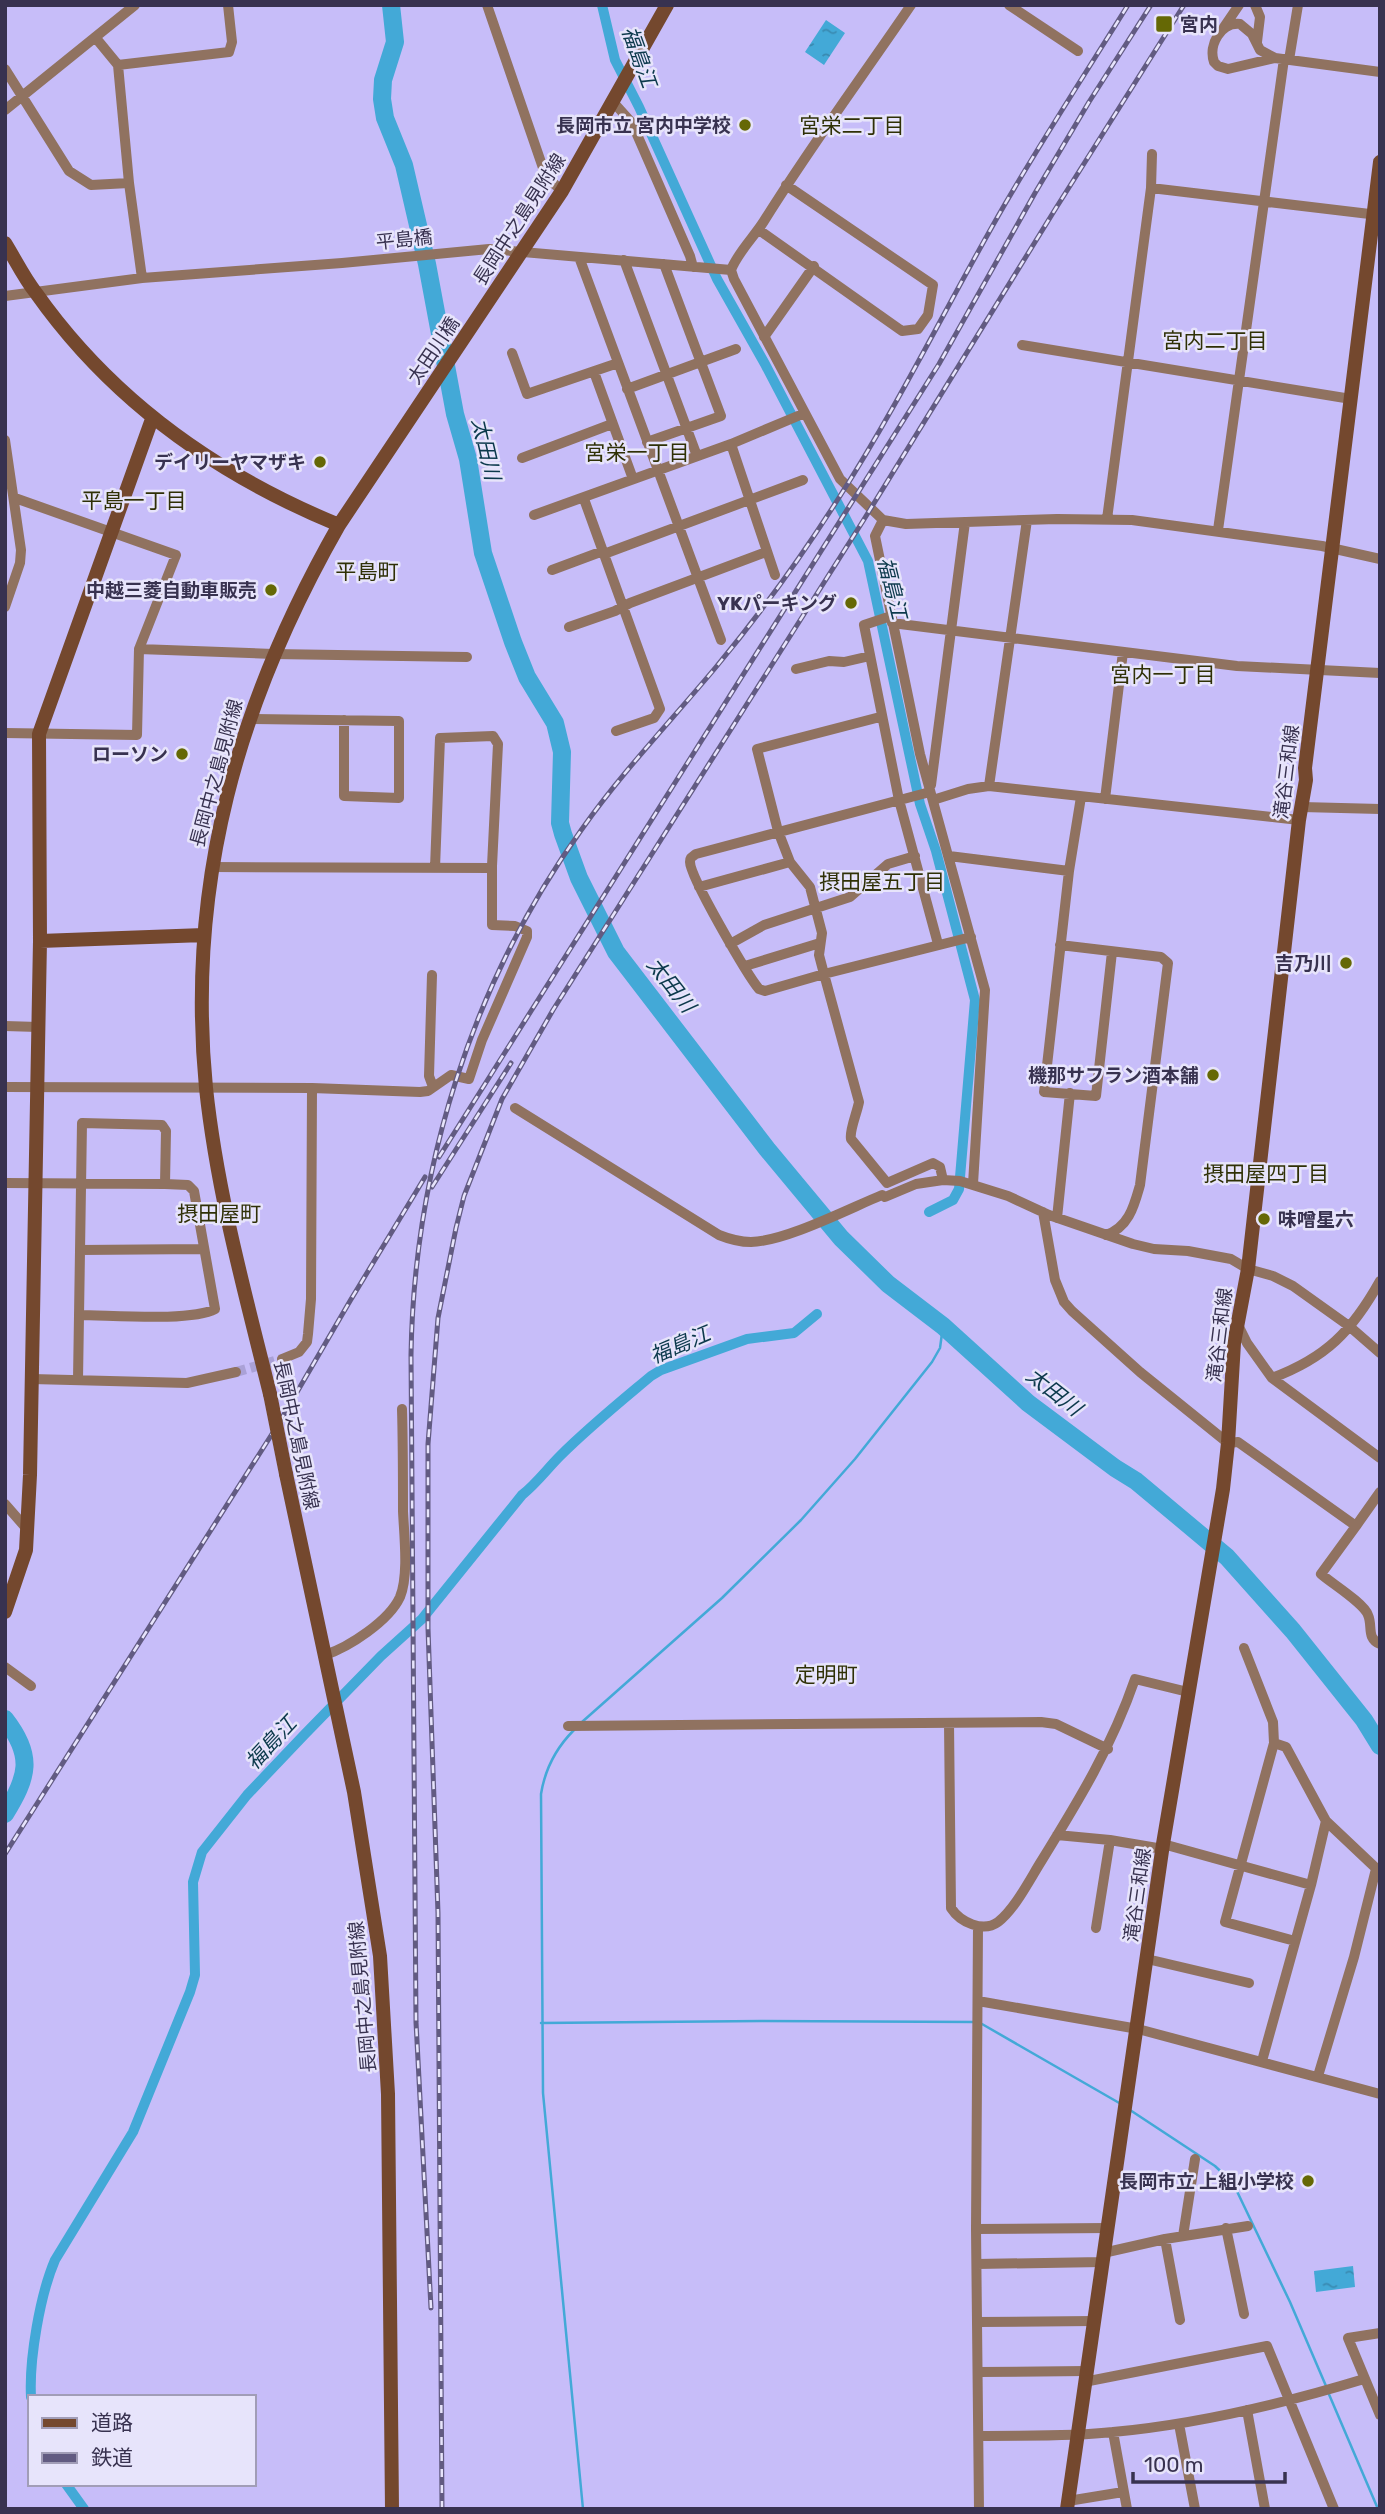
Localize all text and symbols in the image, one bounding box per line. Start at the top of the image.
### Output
place label: 宮内 [1180,13,1218,36]
marker: 宮内 [1154,14,1174,34]
water label: 福島江 [617,23,663,93]
district label: 宮栄二丁目 [800,113,905,138]
place label: 長岡市立 宮内中学校 [556,114,731,137]
marker: 長岡市立 宮内中学校 [737,117,753,133]
street label: 長岡中之島見附線 [468,149,570,289]
street label: 平島橋 [374,225,434,254]
street label: 太田川橋 [403,312,464,388]
district label: 宮内二丁目 [1163,328,1268,353]
water label: 太田川 [467,415,506,484]
district label: 宮栄一丁目 [585,440,690,465]
place label: デイリーヤマザキ [154,451,306,474]
marker: デイリーヤマザキ [312,454,328,470]
district label: 平島一丁目 [82,488,187,513]
water label: 福島江 [873,554,913,623]
district label: 平島町 [336,559,399,584]
place label: 中越三菱自動車販売 [86,579,257,602]
marker: 中越三菱自動車販売 [263,582,279,598]
place label: YKパーキング [717,592,837,615]
marker: YKパーキング [843,595,859,611]
district label: 宮内一丁目 [1111,662,1216,687]
street label: 長岡中之島見附線 [186,697,247,850]
street label: 滝谷三和線 [1269,724,1304,821]
place label: ローソン [92,743,168,766]
marker: ローソン [174,746,190,762]
district label: 摂田屋五丁目 [819,869,945,894]
water label: 太田川 [642,952,702,1019]
place label: 吉乃川 [1275,952,1332,975]
marker: 吉乃川 [1338,955,1354,971]
place label: 機那サフラン酒本舗 [1028,1064,1199,1087]
marker: 機那サフラン酒本舗 [1205,1067,1221,1083]
district label: 摂田屋四丁目 [1203,1161,1329,1186]
district label: 摂田屋町 [177,1201,261,1226]
place label: 味噌星六 [1278,1208,1354,1231]
marker: 味噌星六 [1256,1211,1272,1227]
street label: 滝谷三和線 [1202,1287,1237,1384]
water label: 福島江 [646,1320,716,1368]
street label: 長岡中之島見附線 [269,1358,324,1512]
water label: 太田川 [1022,1362,1088,1422]
district label: 定明町 [795,1662,858,1687]
water label: 福島江 [240,1710,303,1774]
street label: 滝谷三和線 [1119,1846,1155,1944]
street label: 長岡中之島見附線 [344,1920,381,2074]
place label: 長岡市立 上組小学校 [1119,2170,1294,2193]
marker: 長岡市立 上組小学校 [1300,2173,1316,2189]
legend [28,2395,256,2486]
text: 道路 [91,2410,133,2435]
scale bar [1133,2440,1285,2484]
text: 鉄道 [91,2445,133,2470]
text: 100 m [1144,2452,1203,2477]

